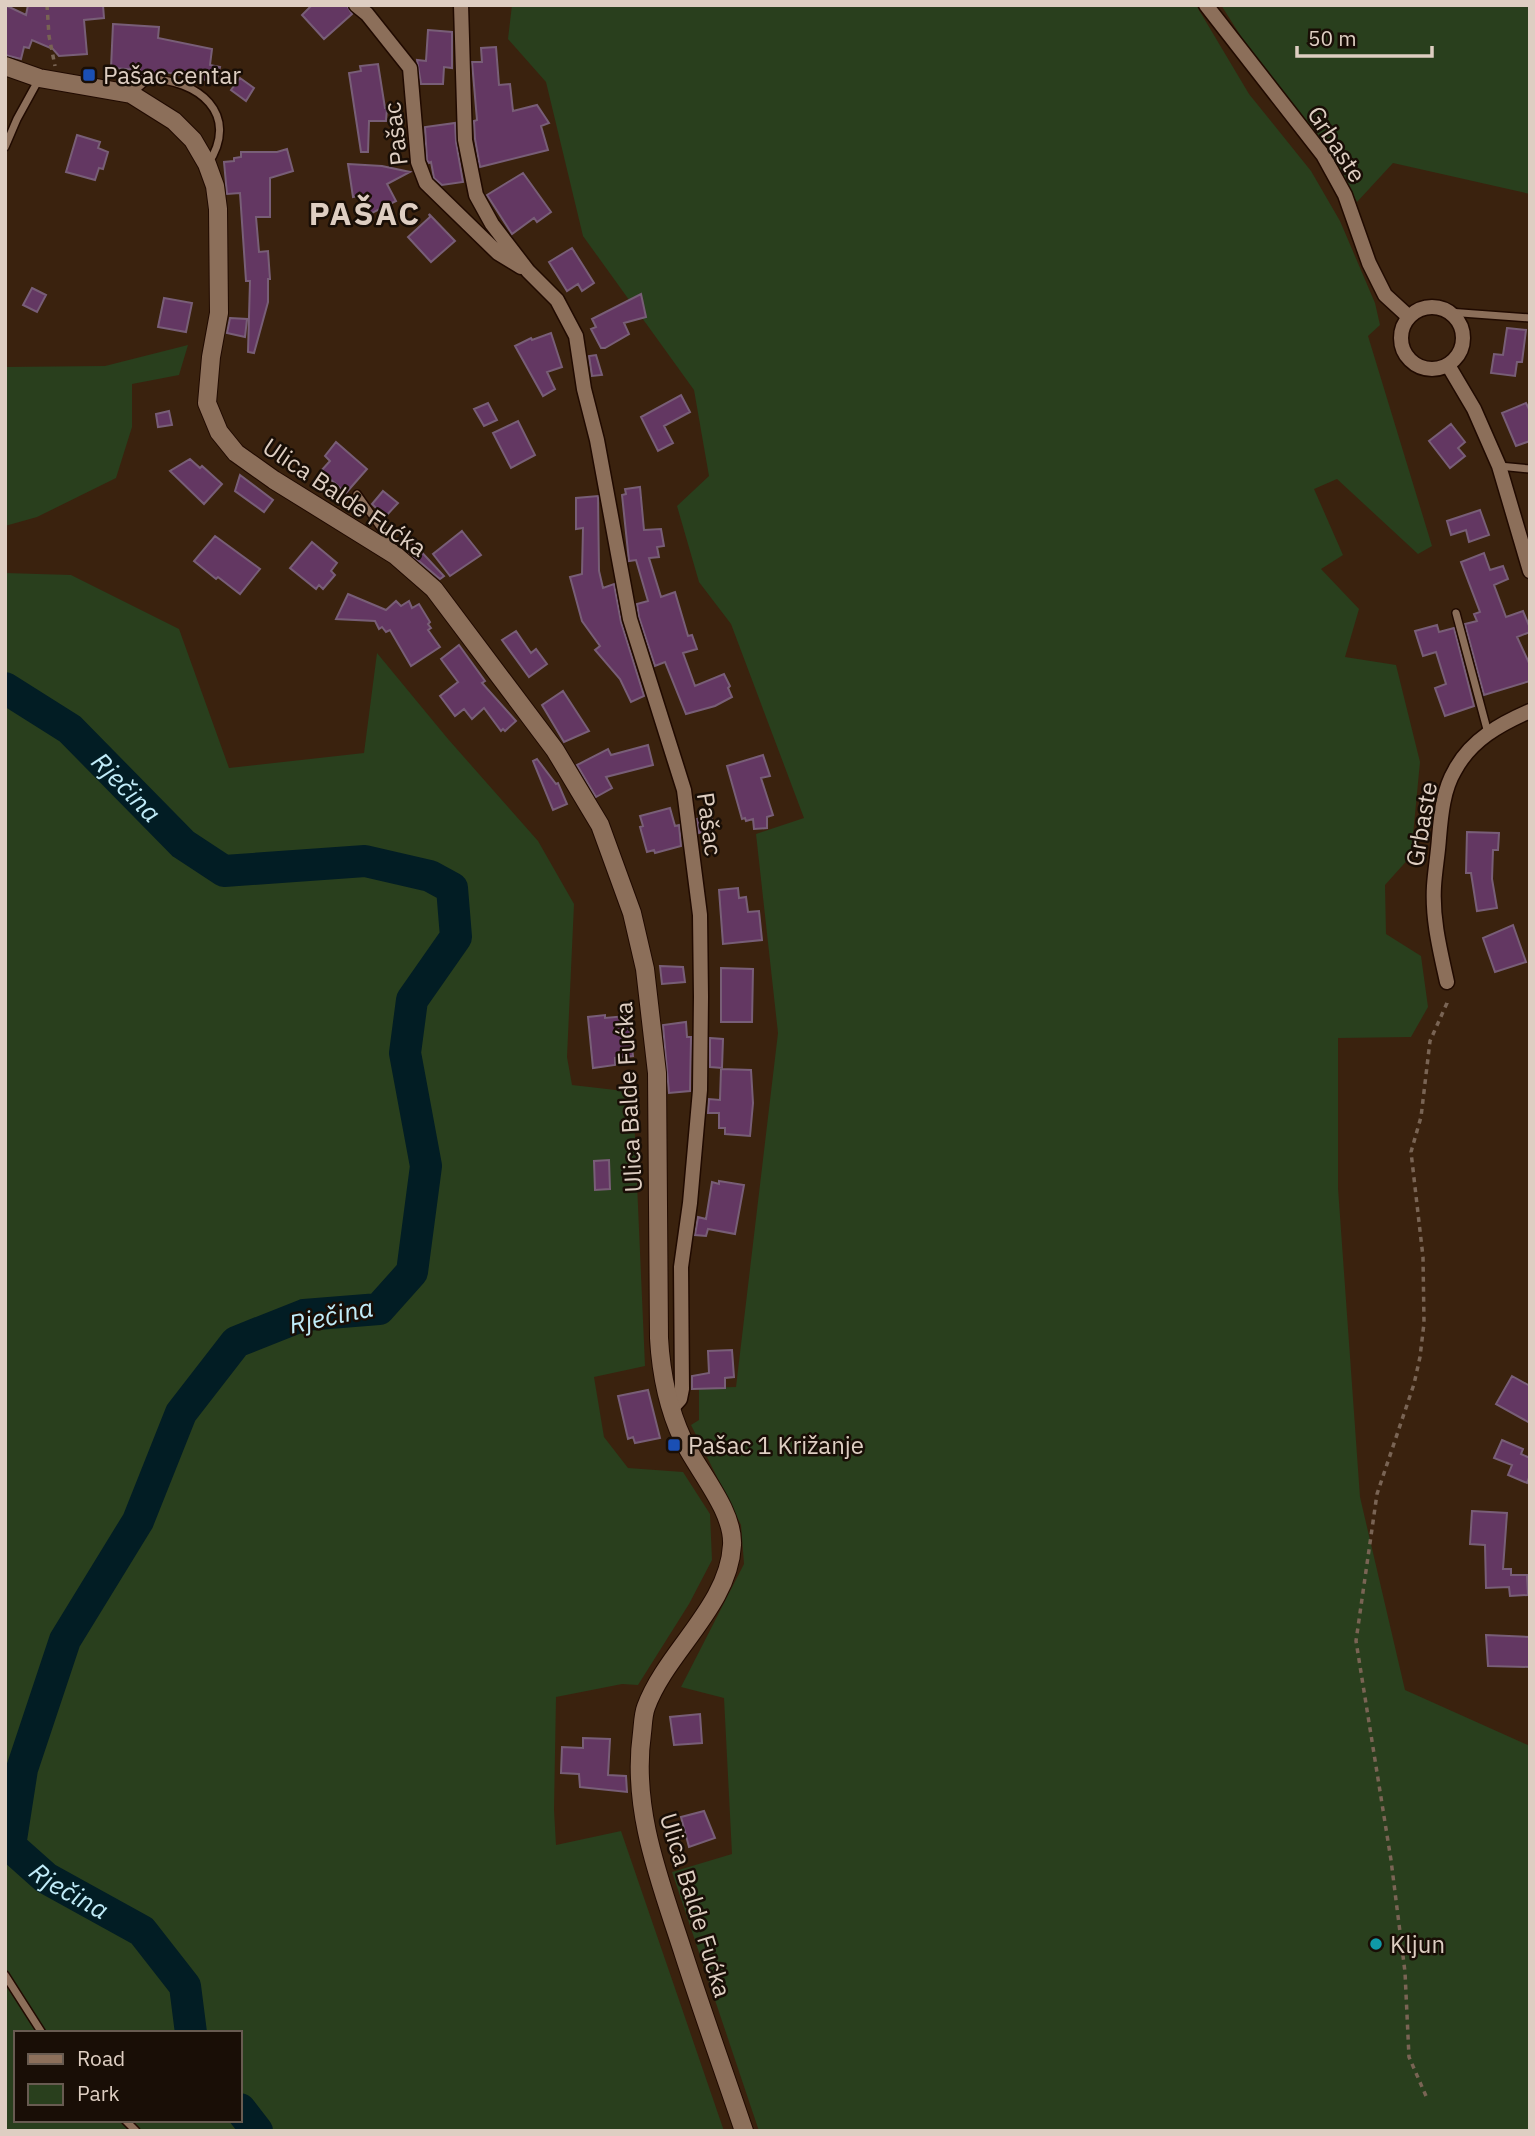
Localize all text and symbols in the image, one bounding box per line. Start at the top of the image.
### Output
scale bar [1297,14,1432,58]
text: 50 m [1308,24,1357,52]
place label: Pašac centar [103,59,241,91]
marker: Pašac centar [81,67,97,83]
street label: Pašac [375,100,415,168]
street label: Grbaste [1300,100,1374,188]
district label: PAŠAC [309,192,421,234]
street label: Ulica Balde Fućka [257,430,433,564]
water label: Rječina [85,744,169,829]
street label: Grbaste [1398,779,1444,869]
street label: Pašac [690,790,730,858]
street label: Ulica Balde Fućka [607,1001,649,1193]
water label: Rječina [286,1289,376,1341]
place label: Pašac 1 Križanje [688,1429,864,1461]
marker: Pašac 1 Križanje [666,1437,682,1453]
street label: Ulica Balde Fućka [653,1809,739,2001]
water label: Rječina [23,1855,115,1926]
place label: Kljun [1390,1928,1445,1960]
marker: Kljun [1368,1936,1384,1952]
legend [14,2031,242,2122]
text: Road [77,2044,125,2072]
text: Park [77,2079,120,2107]

